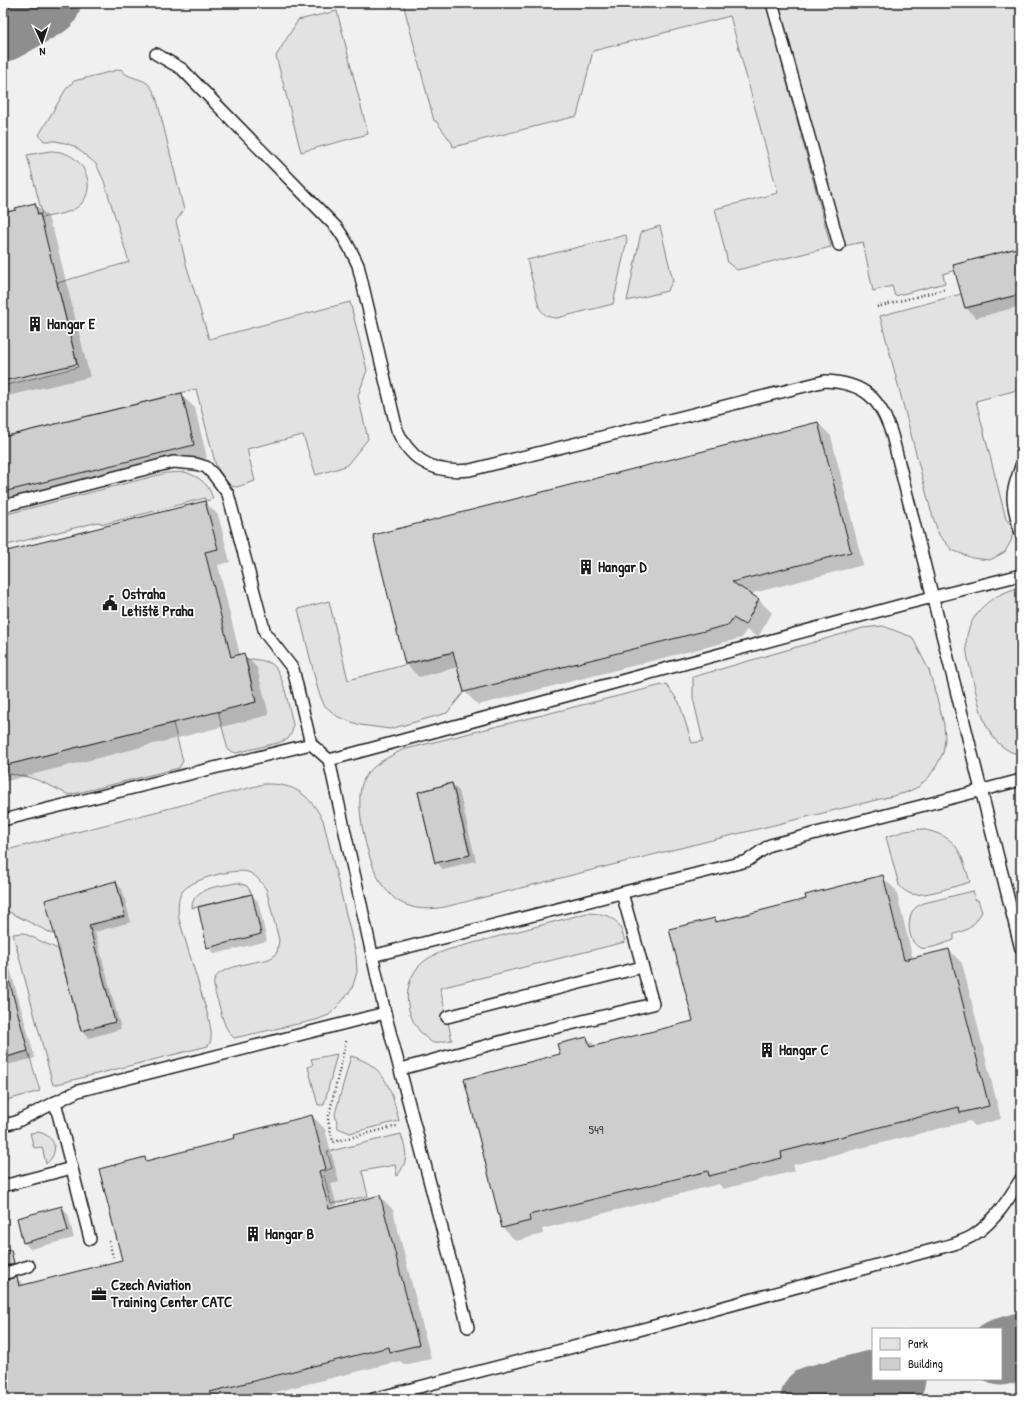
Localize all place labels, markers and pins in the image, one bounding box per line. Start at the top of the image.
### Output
place label: Hangar E [47,313,95,335]
building icon: Hangar E [26,315,44,333]
place label: Hangar D [598,556,647,578]
building icon: Hangar D [577,558,595,576]
place label: Ostraha Letiště Praha [122,583,194,621]
public building icon: Ostraha Letiště Praha [101,594,119,612]
place label: Hangar C [779,1039,829,1061]
building icon: Hangar C [758,1041,776,1059]
place label: Hangar B [265,1223,314,1245]
building icon: Hangar B [244,1225,262,1243]
place label: Czech Aviation Training Center CATC [110,1274,232,1313]
office icon: Czech Aviation Training Center CATC [90,1285,108,1303]

